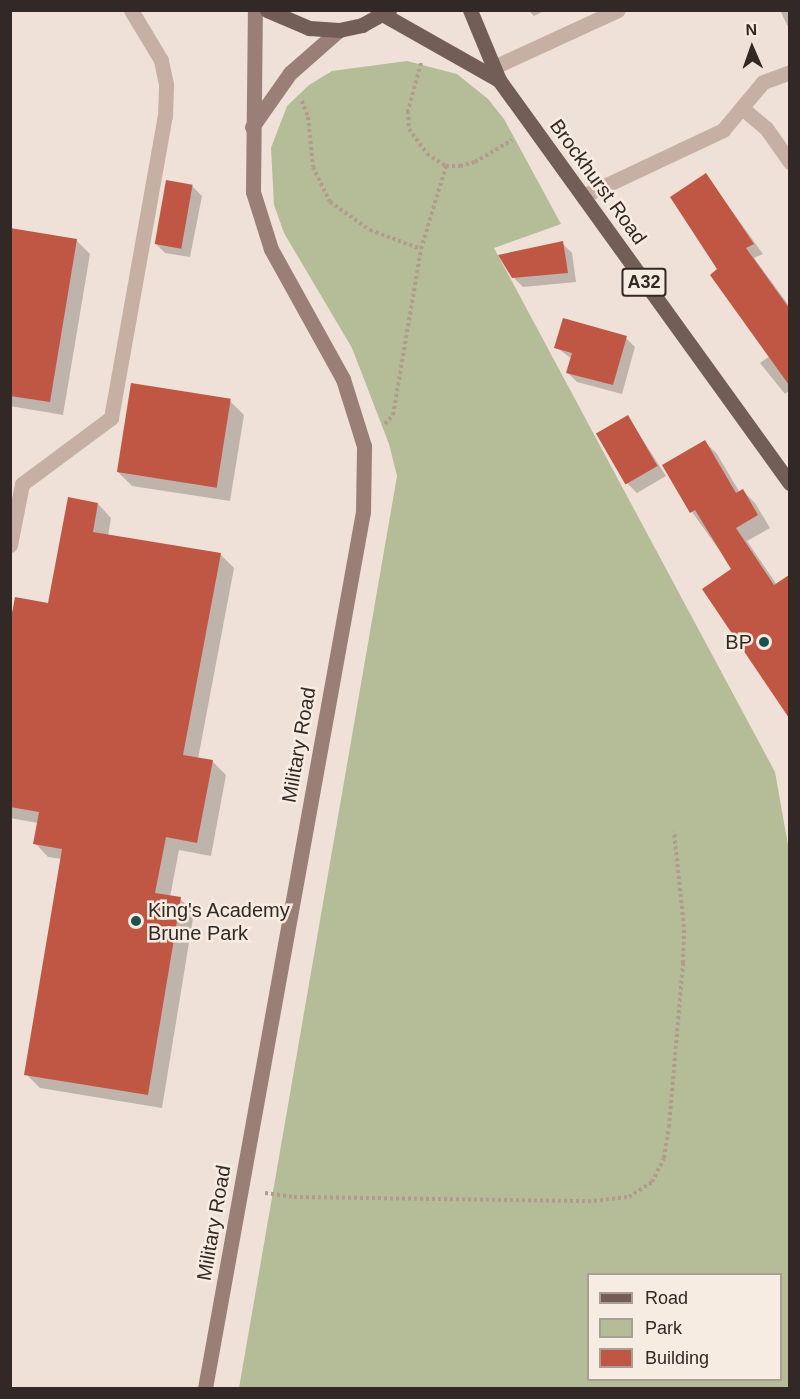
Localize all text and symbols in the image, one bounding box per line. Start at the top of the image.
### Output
north arrow [722,18,782,78]
text: N [745,21,757,38]
street label: Brockhurst Road [545,115,651,249]
road number: A32 [620,267,668,297]
place label: BP [725,630,752,654]
marker: BP [757,635,771,649]
street label: Military Road [277,685,321,805]
place label: King's Academy Brune Park [148,898,291,945]
marker: King's Academy Brune Park [129,914,143,928]
street label: Military Road [192,1163,236,1283]
legend [587,1273,782,1381]
text: Road [645,1288,688,1308]
text: Park [645,1318,682,1338]
text: Building [645,1348,709,1368]

